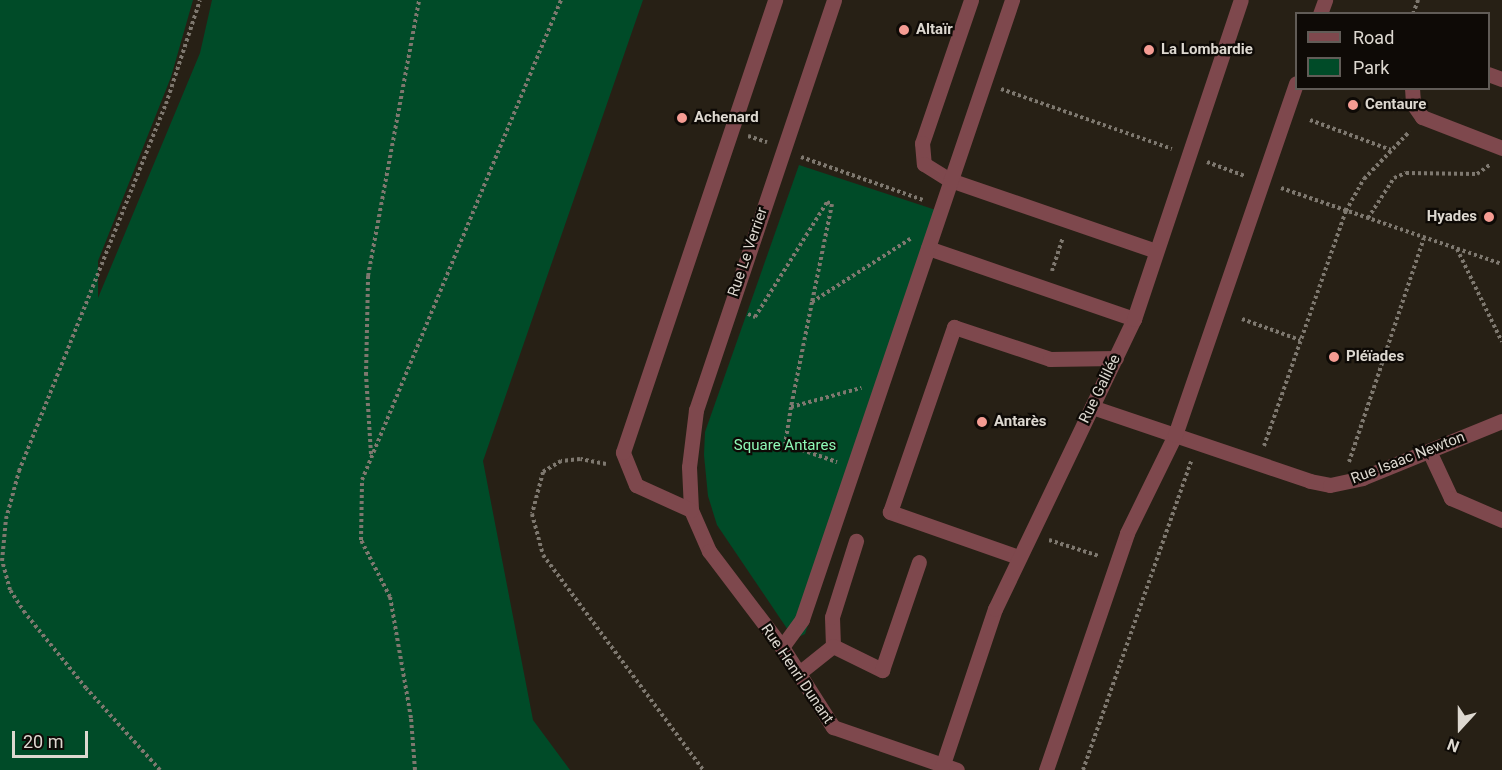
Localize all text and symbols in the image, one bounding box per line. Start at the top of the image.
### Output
legend [1295,12,1490,90]
place label: Altaïr [916,21,953,39]
marker: Altaïr [897,23,911,37]
text: Road [1353,27,1394,48]
place label: La Lombardie [1161,41,1253,59]
marker: La Lombardie [1142,43,1156,57]
text: Park [1353,57,1389,78]
place label: Centaure [1365,96,1426,114]
marker: Centaure [1346,98,1360,112]
place label: Achenard [694,109,759,127]
marker: Achenard [675,111,689,125]
street label: Rue Le Verrier [724,205,772,299]
place label: Hyades [1427,208,1477,226]
marker: Hyades [1482,210,1496,224]
place label: Pléïades [1346,348,1404,366]
marker: Pléïades [1327,350,1341,364]
street label: Rue Galilée [1076,352,1124,426]
place label: Antarès [994,413,1047,431]
marker: Antarès [975,415,989,429]
street label: Rue Isaac Newton [1349,428,1467,488]
park label: Square Antares [734,437,836,455]
street label: Rue Henri Dunant [757,621,837,727]
north arrow [1430,698,1490,758]
scale bar [15,719,92,757]
text: 20 m [23,731,63,752]
text: N [1445,734,1462,756]

